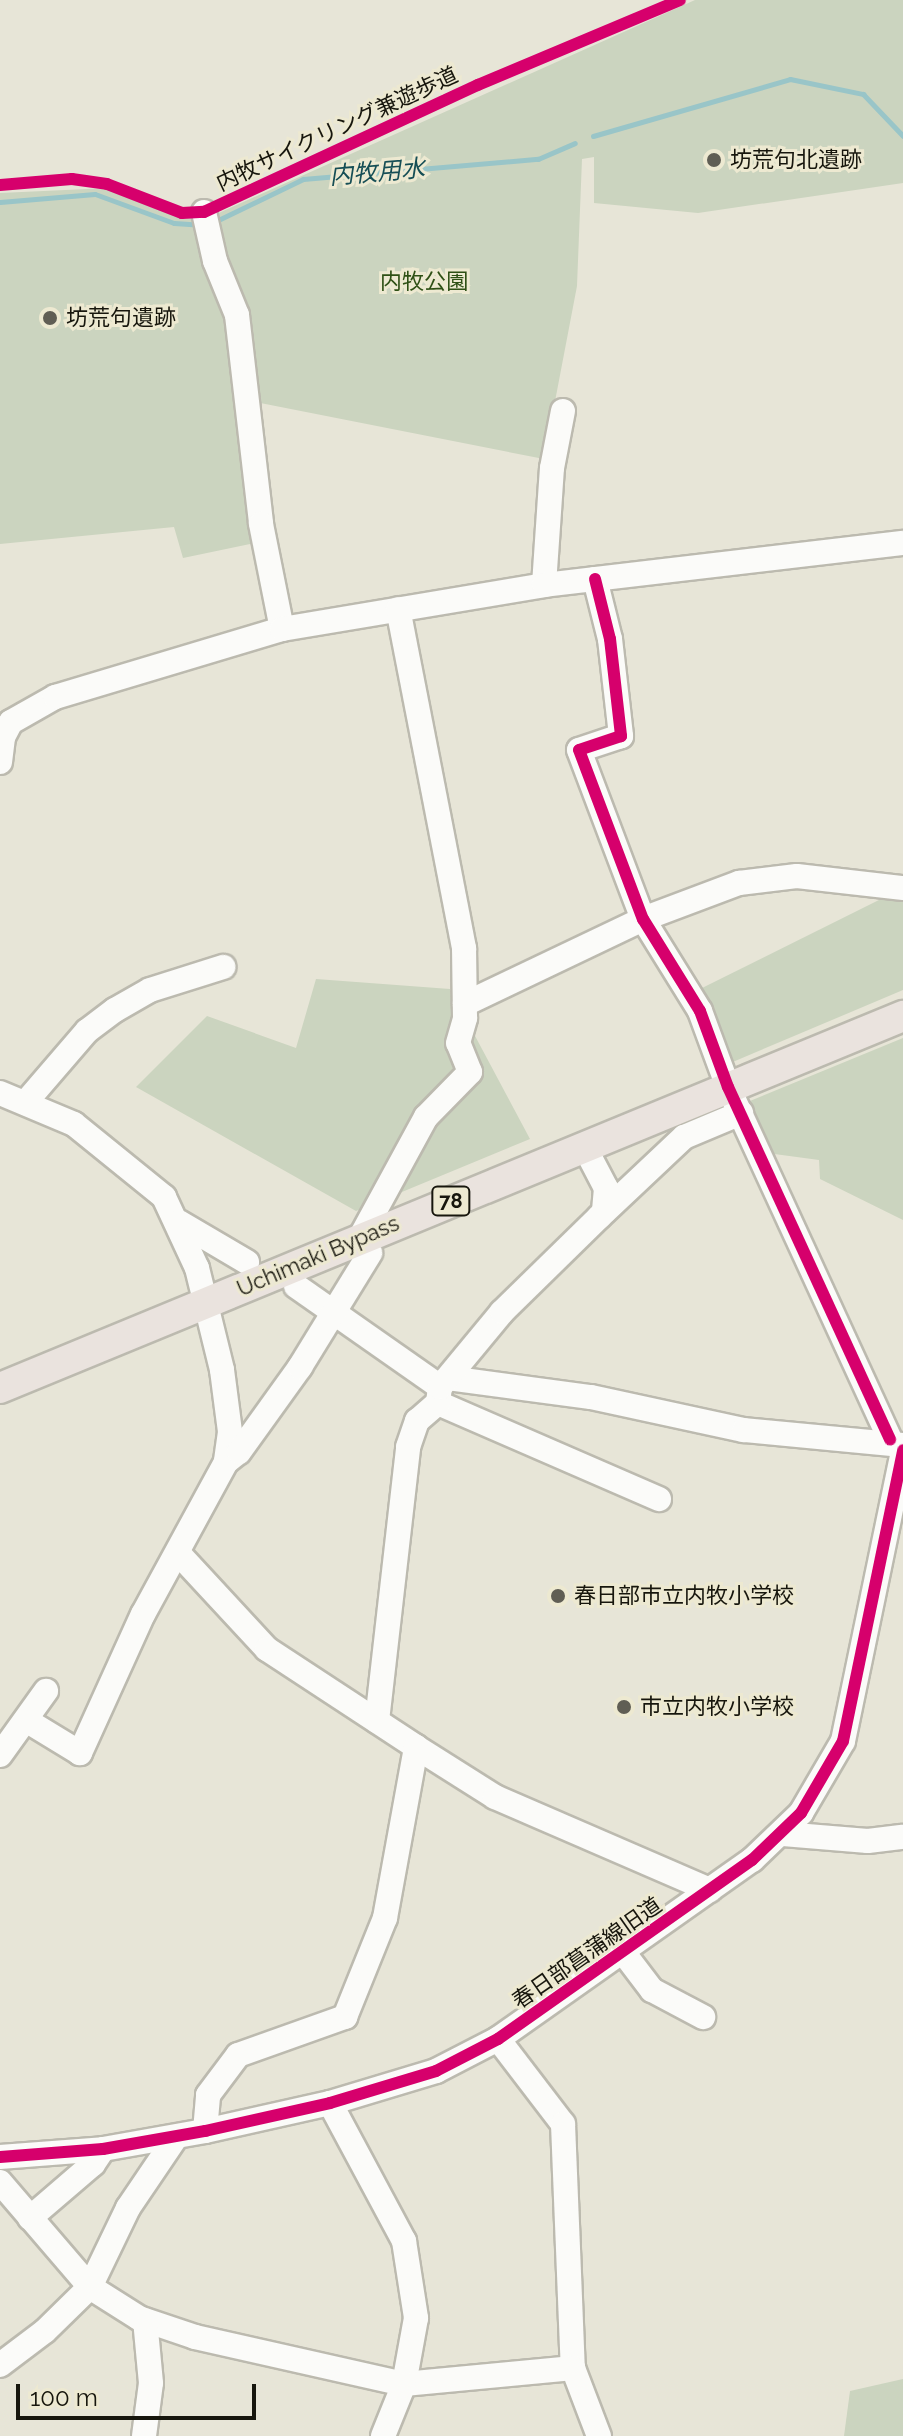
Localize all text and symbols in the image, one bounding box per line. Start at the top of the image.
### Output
street label: 内牧サイクリング兼遊歩道 [212,61,462,197]
place label: 坊荒句北遺跡 [730,147,862,173]
marker: 坊荒句北遺跡 [705,151,723,169]
water label: 内牧用水 [328,153,426,191]
park label: 内牧公園 [380,269,468,295]
place label: 坊荒句遺跡 [66,305,176,331]
marker: 坊荒句遺跡 [41,309,59,327]
road number: 78 [431,1185,471,1217]
street label: Uchimaki Bypass [233,1210,403,1302]
place label: 春日部市立内牧小学校 [574,1583,794,1609]
marker: 春日部市立内牧小学校 [549,1587,567,1605]
place label: 市立内牧小学校 [640,1694,794,1720]
marker: 市立内牧小学校 [615,1698,633,1716]
street label: 春日部菖蒲線旧道 [507,1892,667,2014]
scale bar [20,2368,260,2418]
text: 100 m [30,2383,98,2412]

